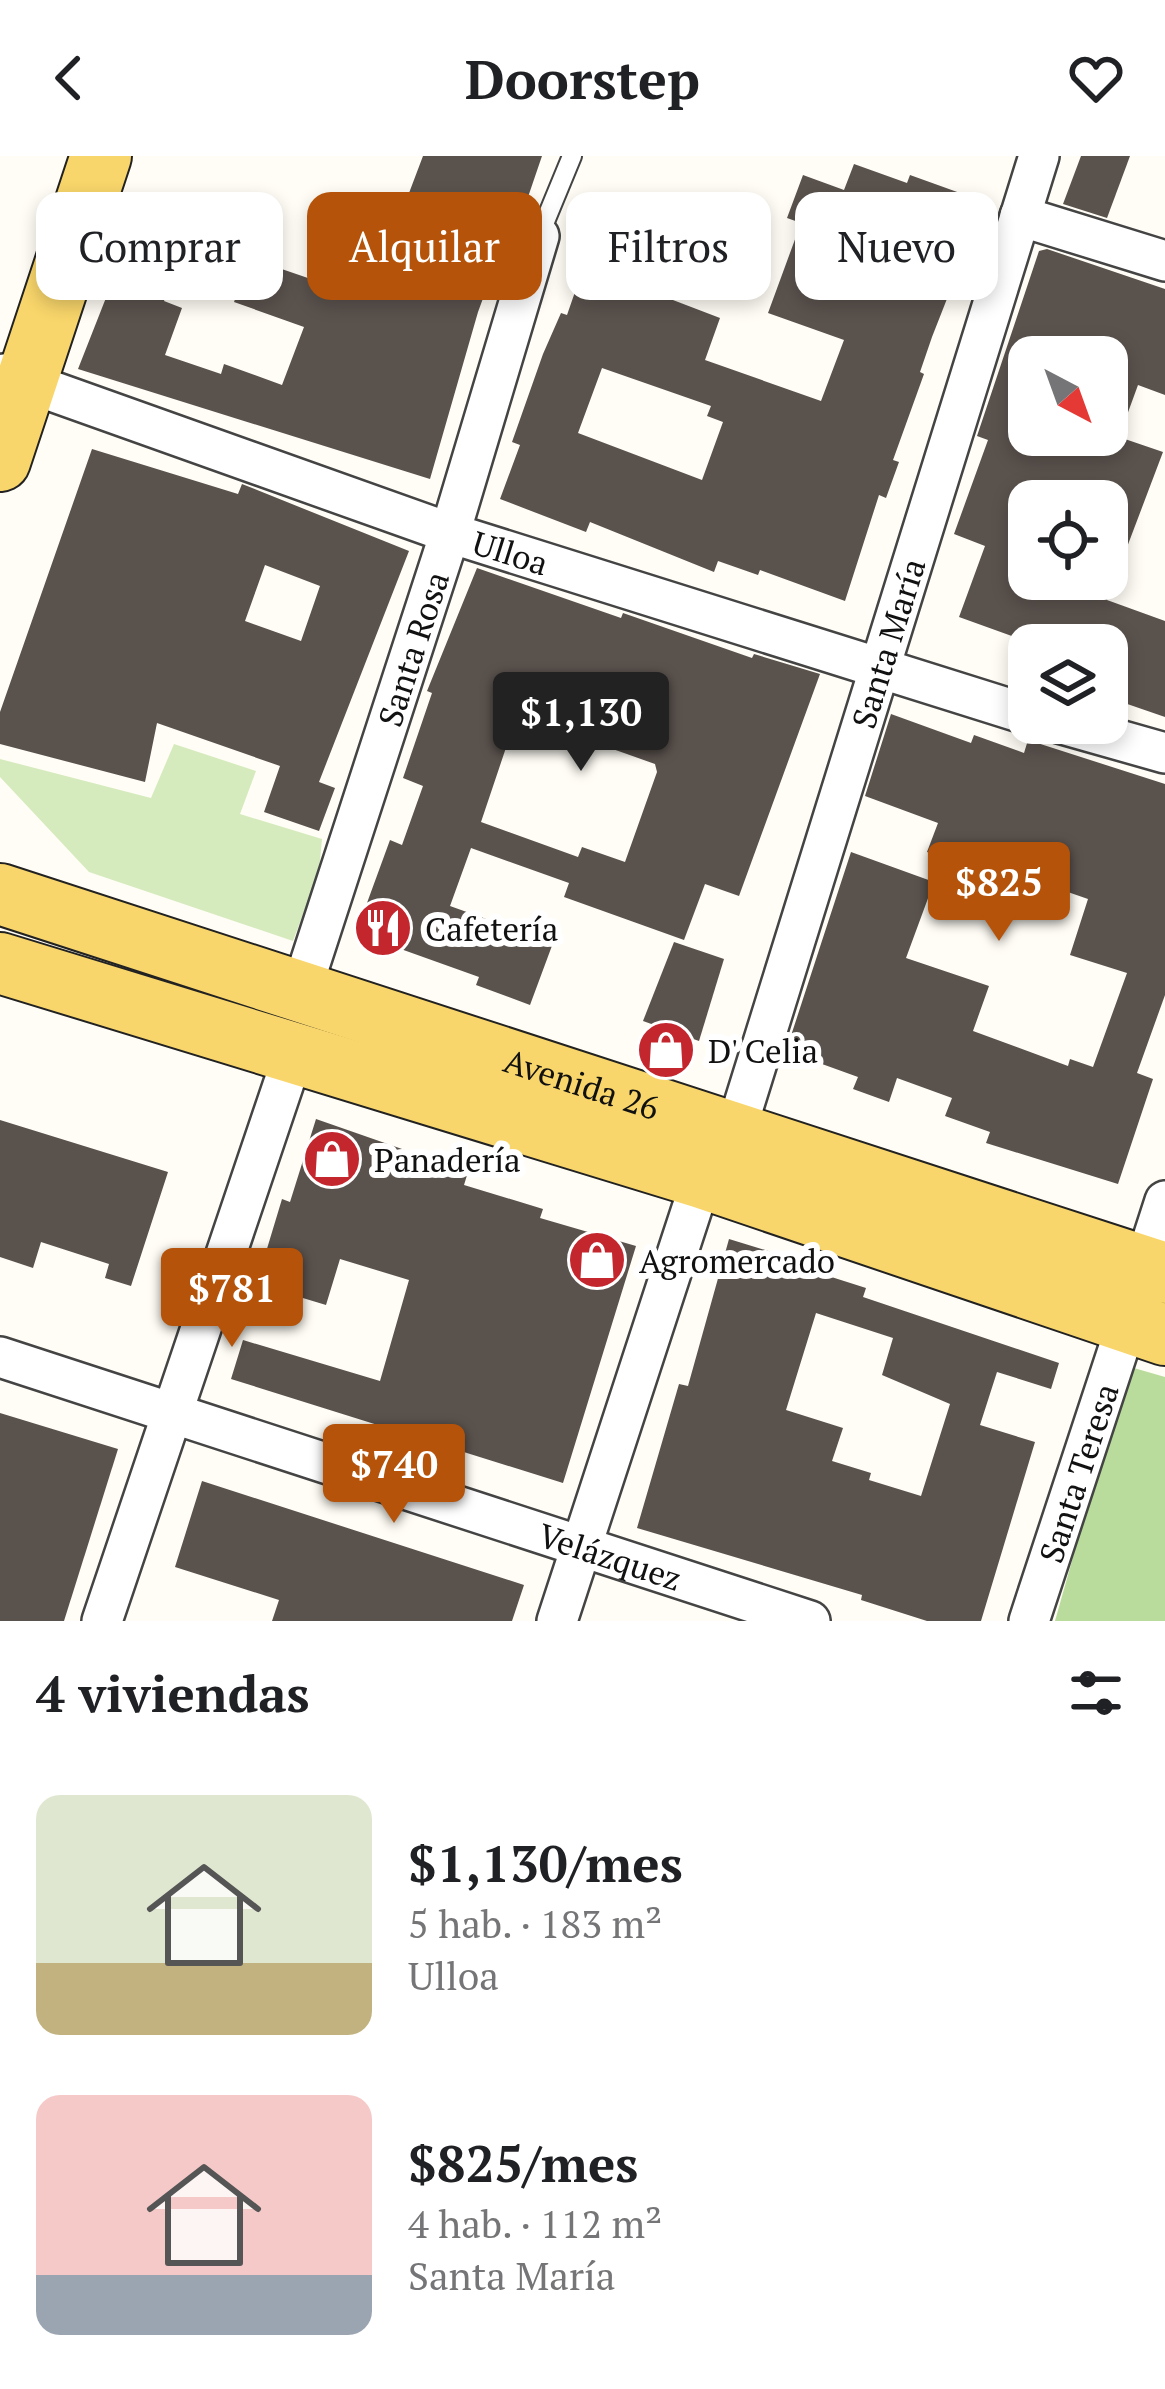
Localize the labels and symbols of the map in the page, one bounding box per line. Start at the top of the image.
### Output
north arrow [1008,336,1128,456]
street label: Ulloa [467,520,554,584]
street label: Santa María [841,553,934,733]
street label: Santa Rosa [367,566,458,732]
pin: $1,130 [483,672,679,774]
pin: $825 [928,842,1070,944]
restaurant icon: Cafetería [352,897,414,959]
place label: Cafetería [425,907,558,950]
shop icon: D' Celia [635,1019,697,1081]
place label: D' Celia [708,1029,818,1072]
street label: Avenida 26 [499,1038,665,1129]
shop icon: Panadería [301,1128,363,1190]
place label: Panadería [374,1138,521,1181]
shop icon: Agromercado [566,1229,628,1291]
place label: Agromercado [639,1239,835,1282]
pin: $781 [161,1248,303,1350]
street label: Santa Teresa [1028,1378,1127,1568]
pin: $740 [323,1424,465,1526]
street label: Velázquez [533,1513,687,1599]

